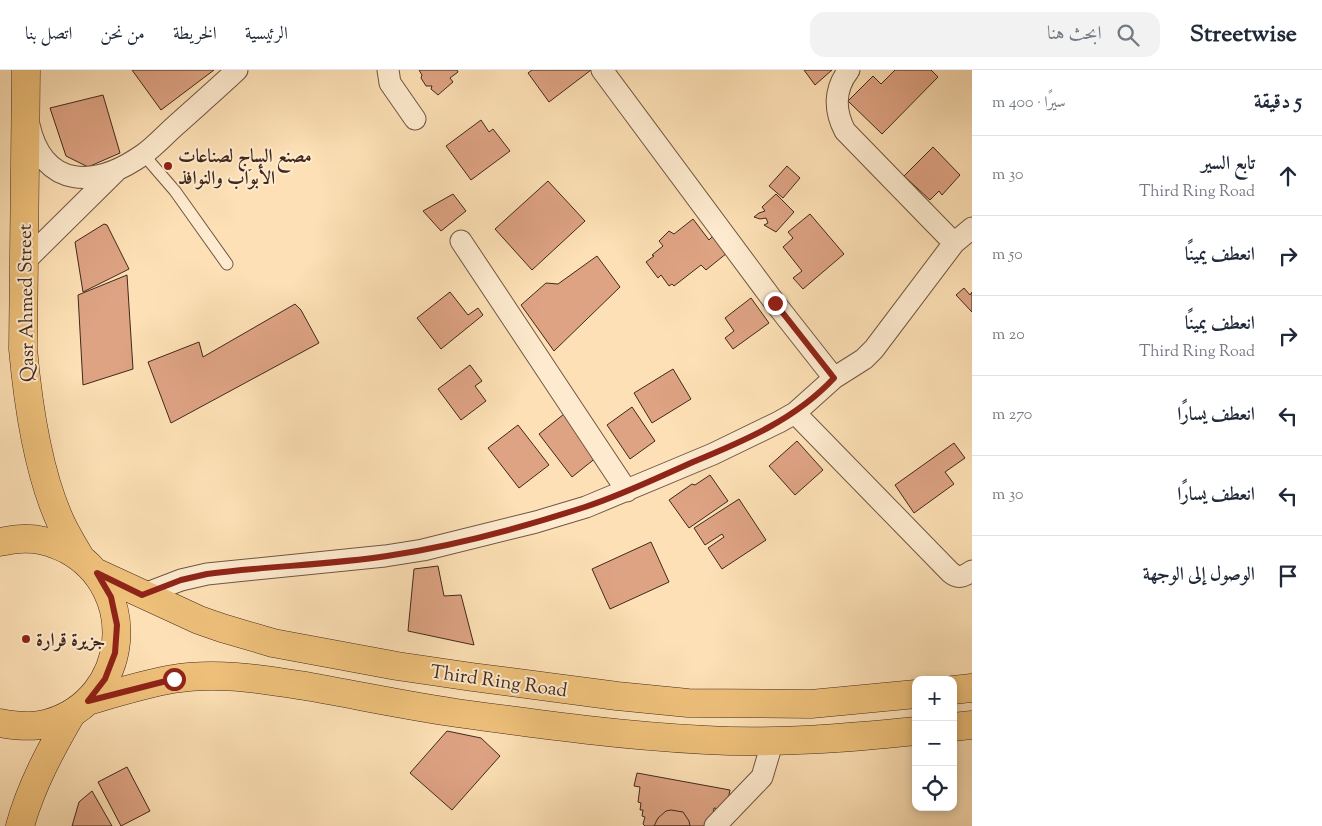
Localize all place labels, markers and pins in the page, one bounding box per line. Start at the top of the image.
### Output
place label: مصنع الساج لصناعات الأبواب والنوافذ [178,144,312,193]
marker: مصنع الساج لصناعات الأبواب والنوافذ [162,160,174,172]
place label: جزيرة قرارة [36,628,105,655]
marker: جزيرة قرارة [20,633,32,645]

